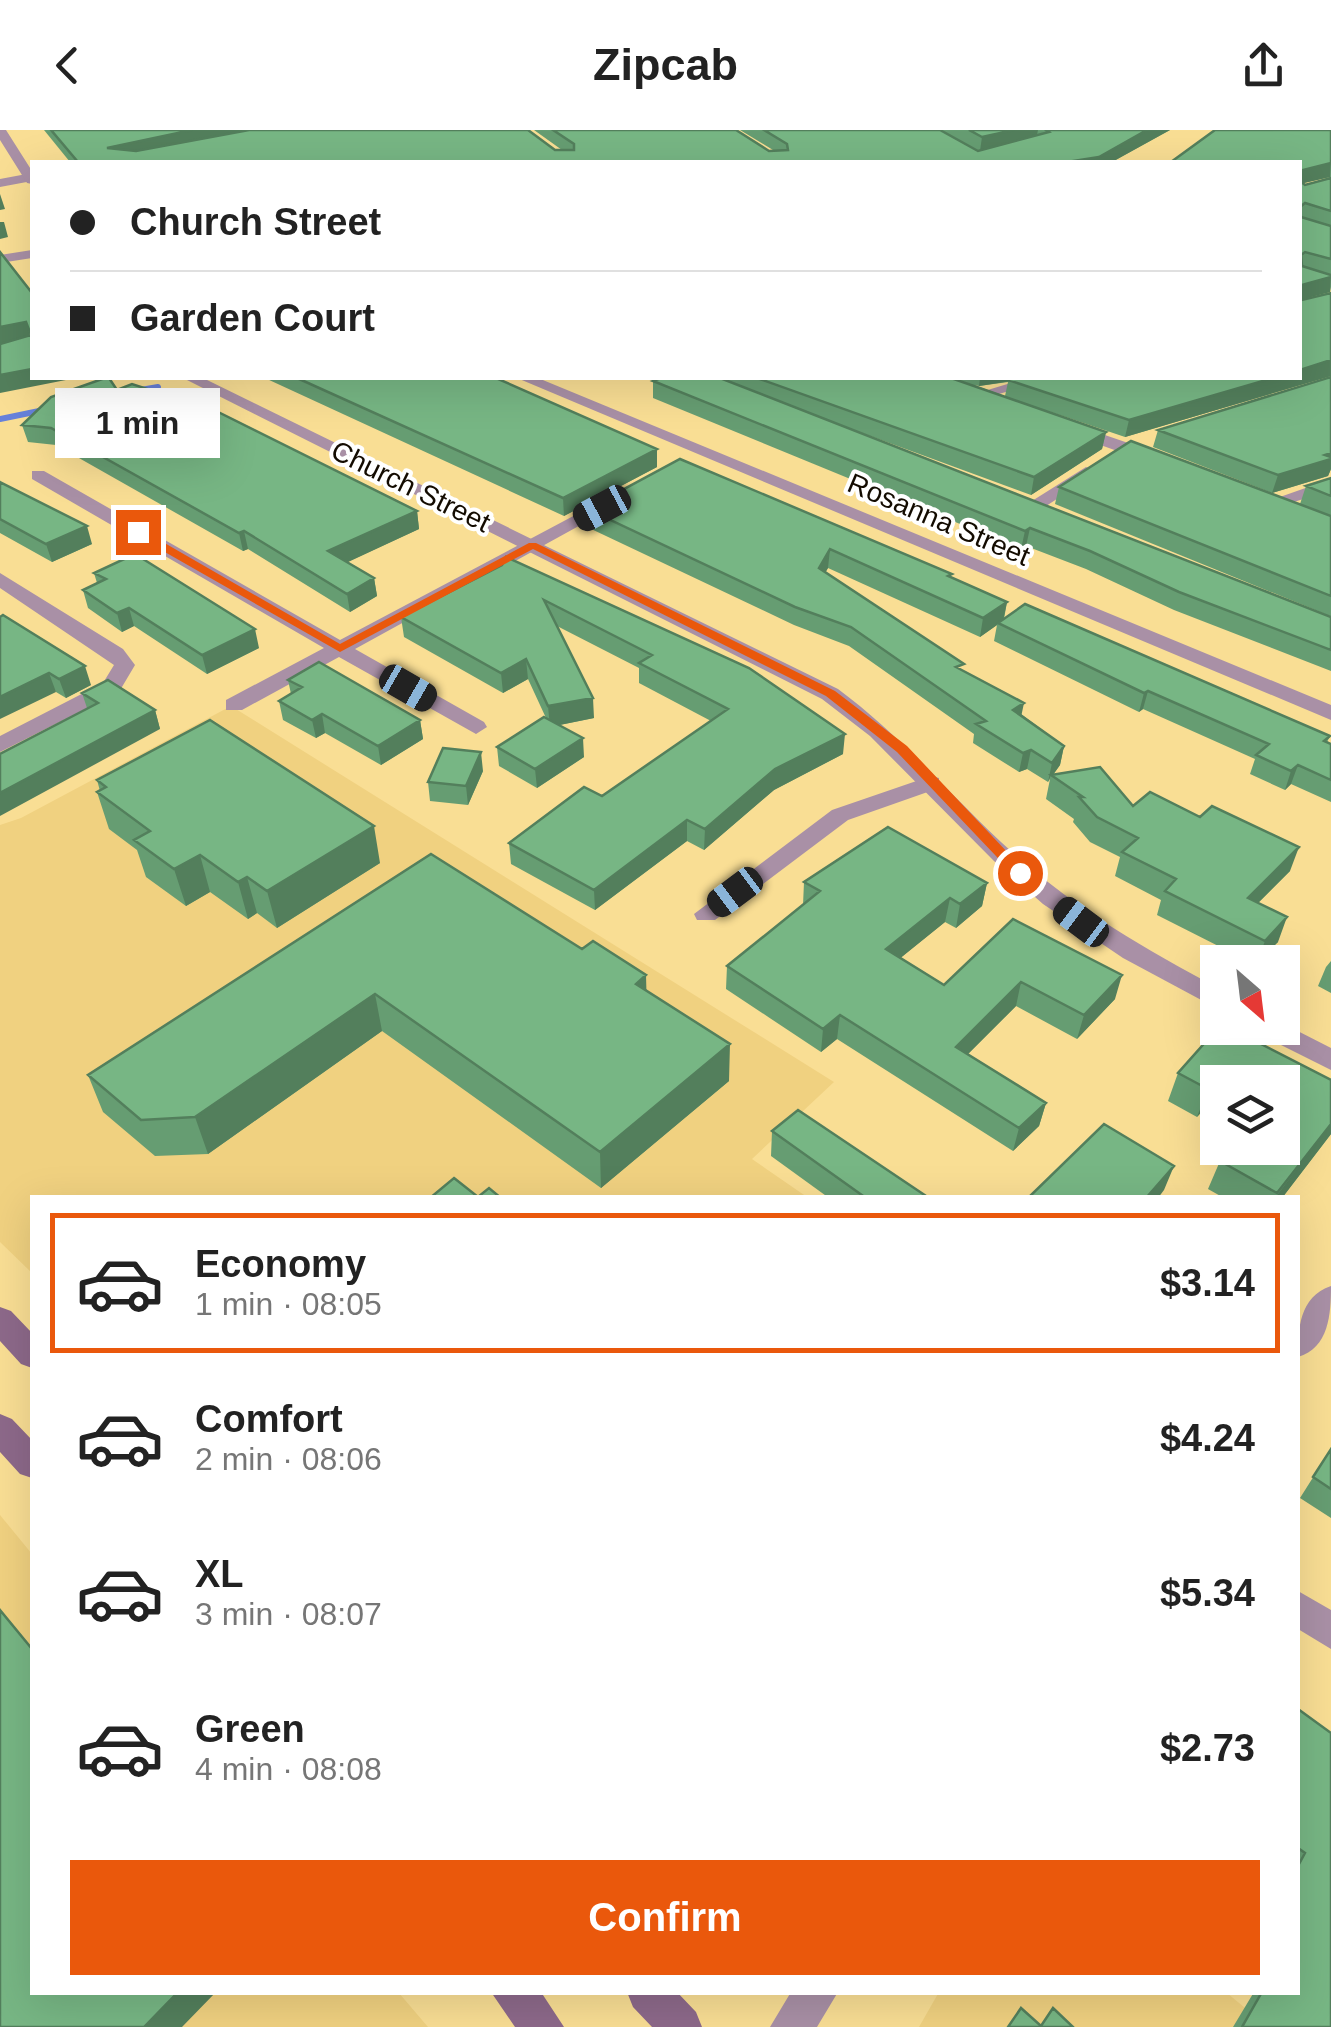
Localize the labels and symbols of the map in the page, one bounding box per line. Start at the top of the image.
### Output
callout: 1 min [56,387,220,457]
street label: Church Street [326,435,495,538]
street label: Rosanna Street [843,467,1035,572]
car [568,481,636,535]
route end [116,510,161,555]
car [375,660,441,716]
route start [998,851,1043,896]
car [702,862,768,922]
car [1048,892,1114,952]
north arrow [1200,945,1300,1045]

